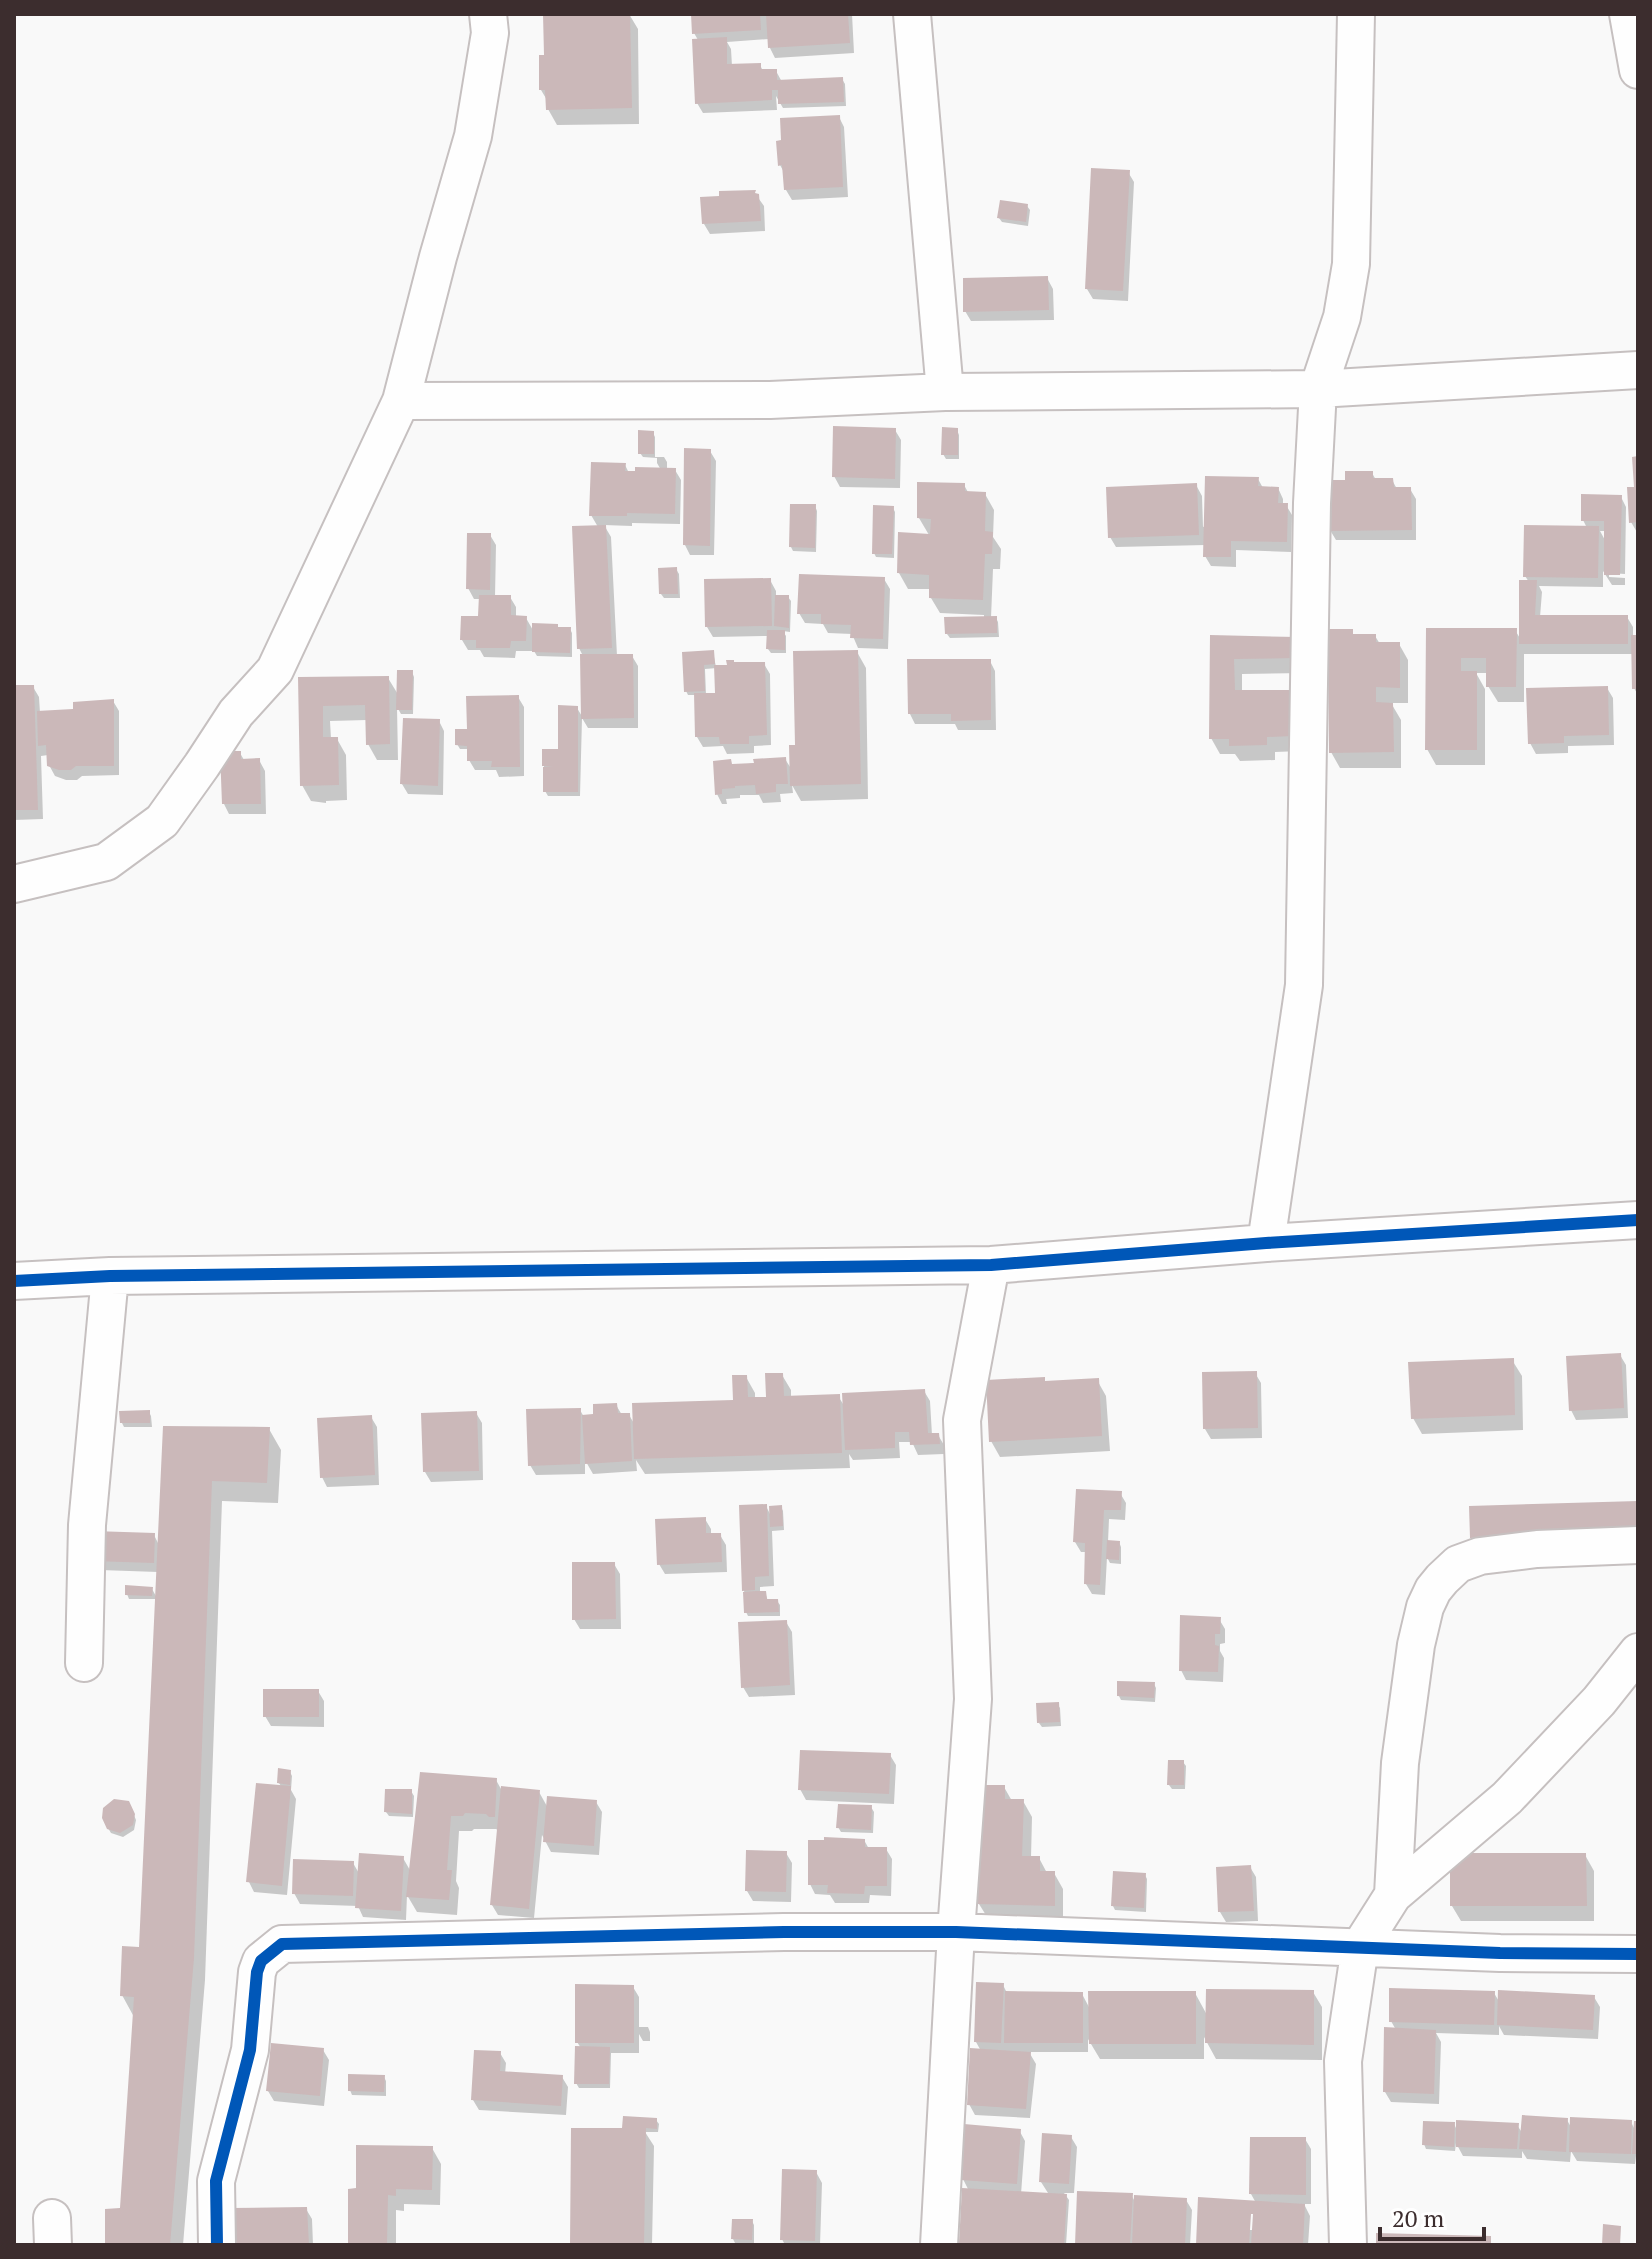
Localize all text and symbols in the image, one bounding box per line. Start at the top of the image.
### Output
scale bar [1380,2191,1484,2241]
text: 20 m [1392,2202,1444,2234]

